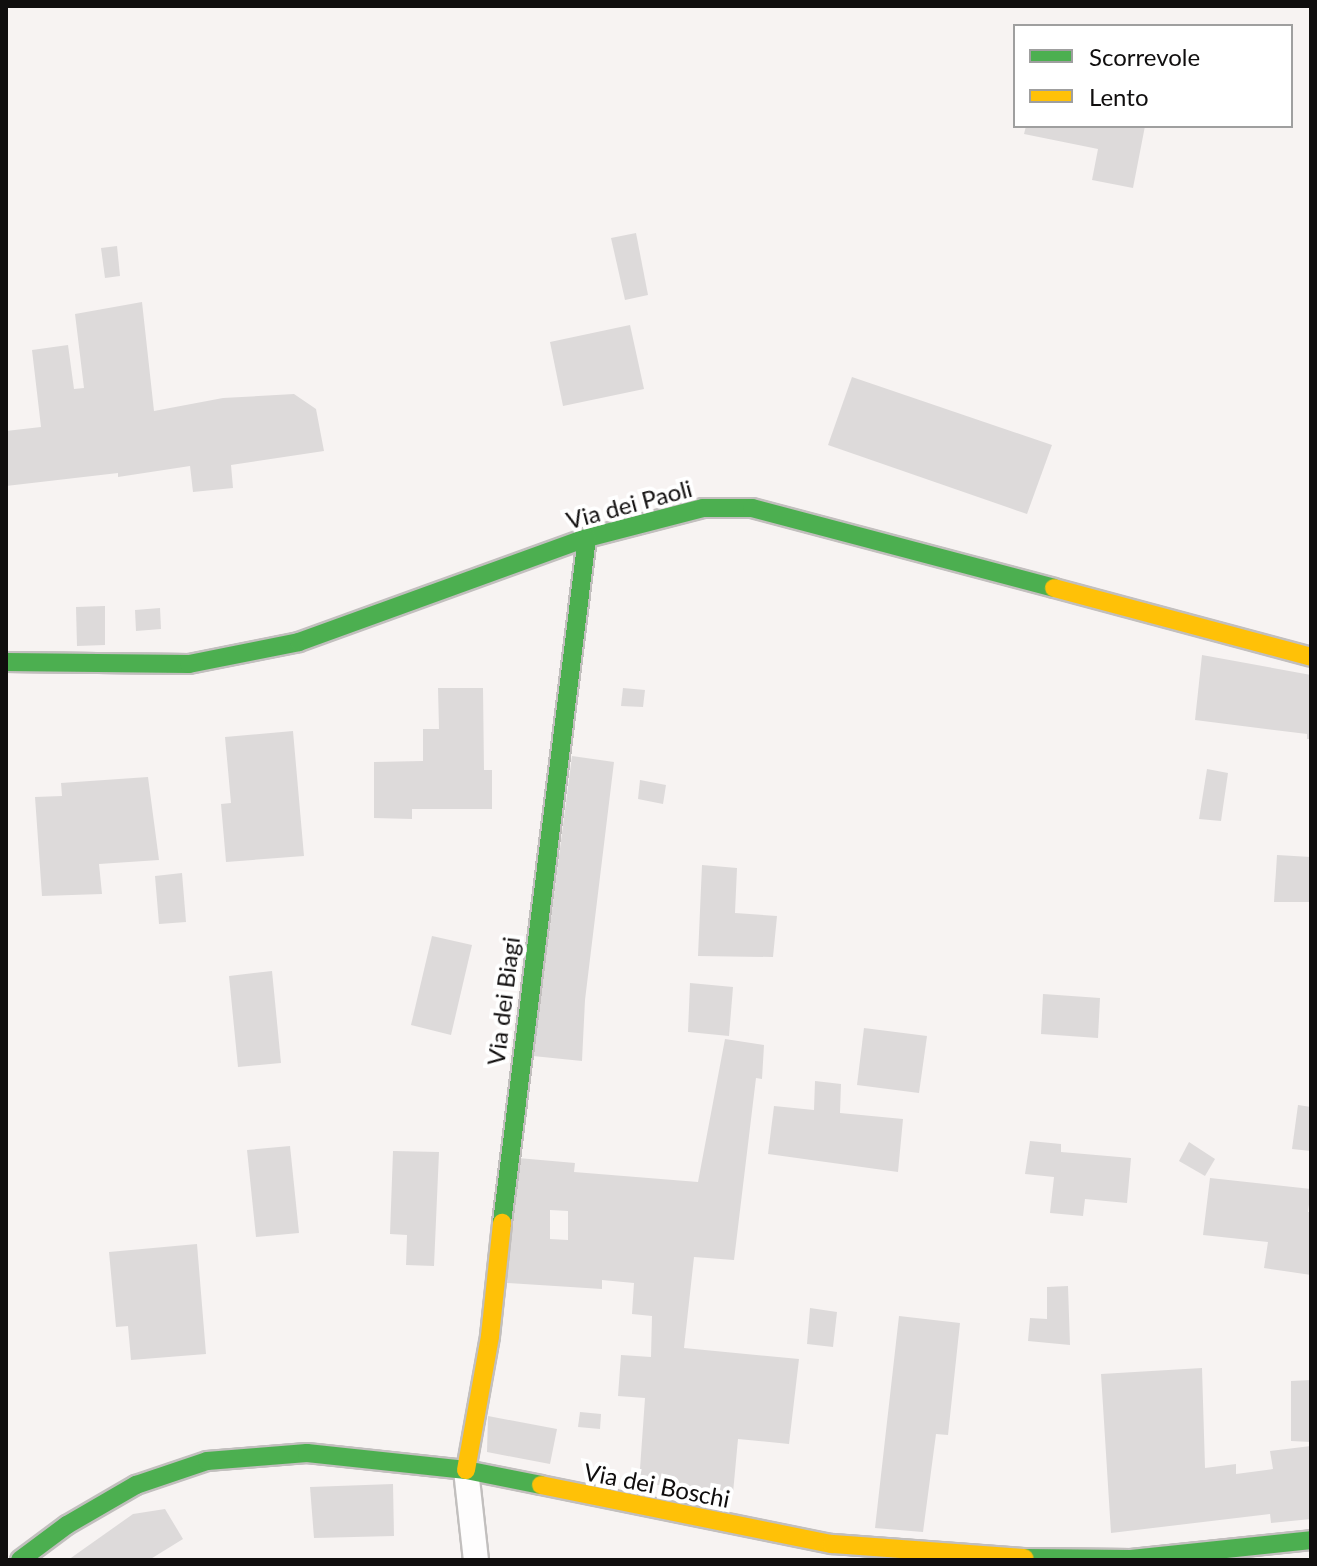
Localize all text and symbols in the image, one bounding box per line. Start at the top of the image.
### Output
legend [1013,24,1293,128]
text: Scorrevole [1089,42,1200,71]
text: Lento [1089,82,1149,111]
street label: Via dei Paoli [563,473,695,535]
street label: Via dei Biagi [481,935,525,1067]
street label: Via dei Boschi [582,1457,732,1513]

